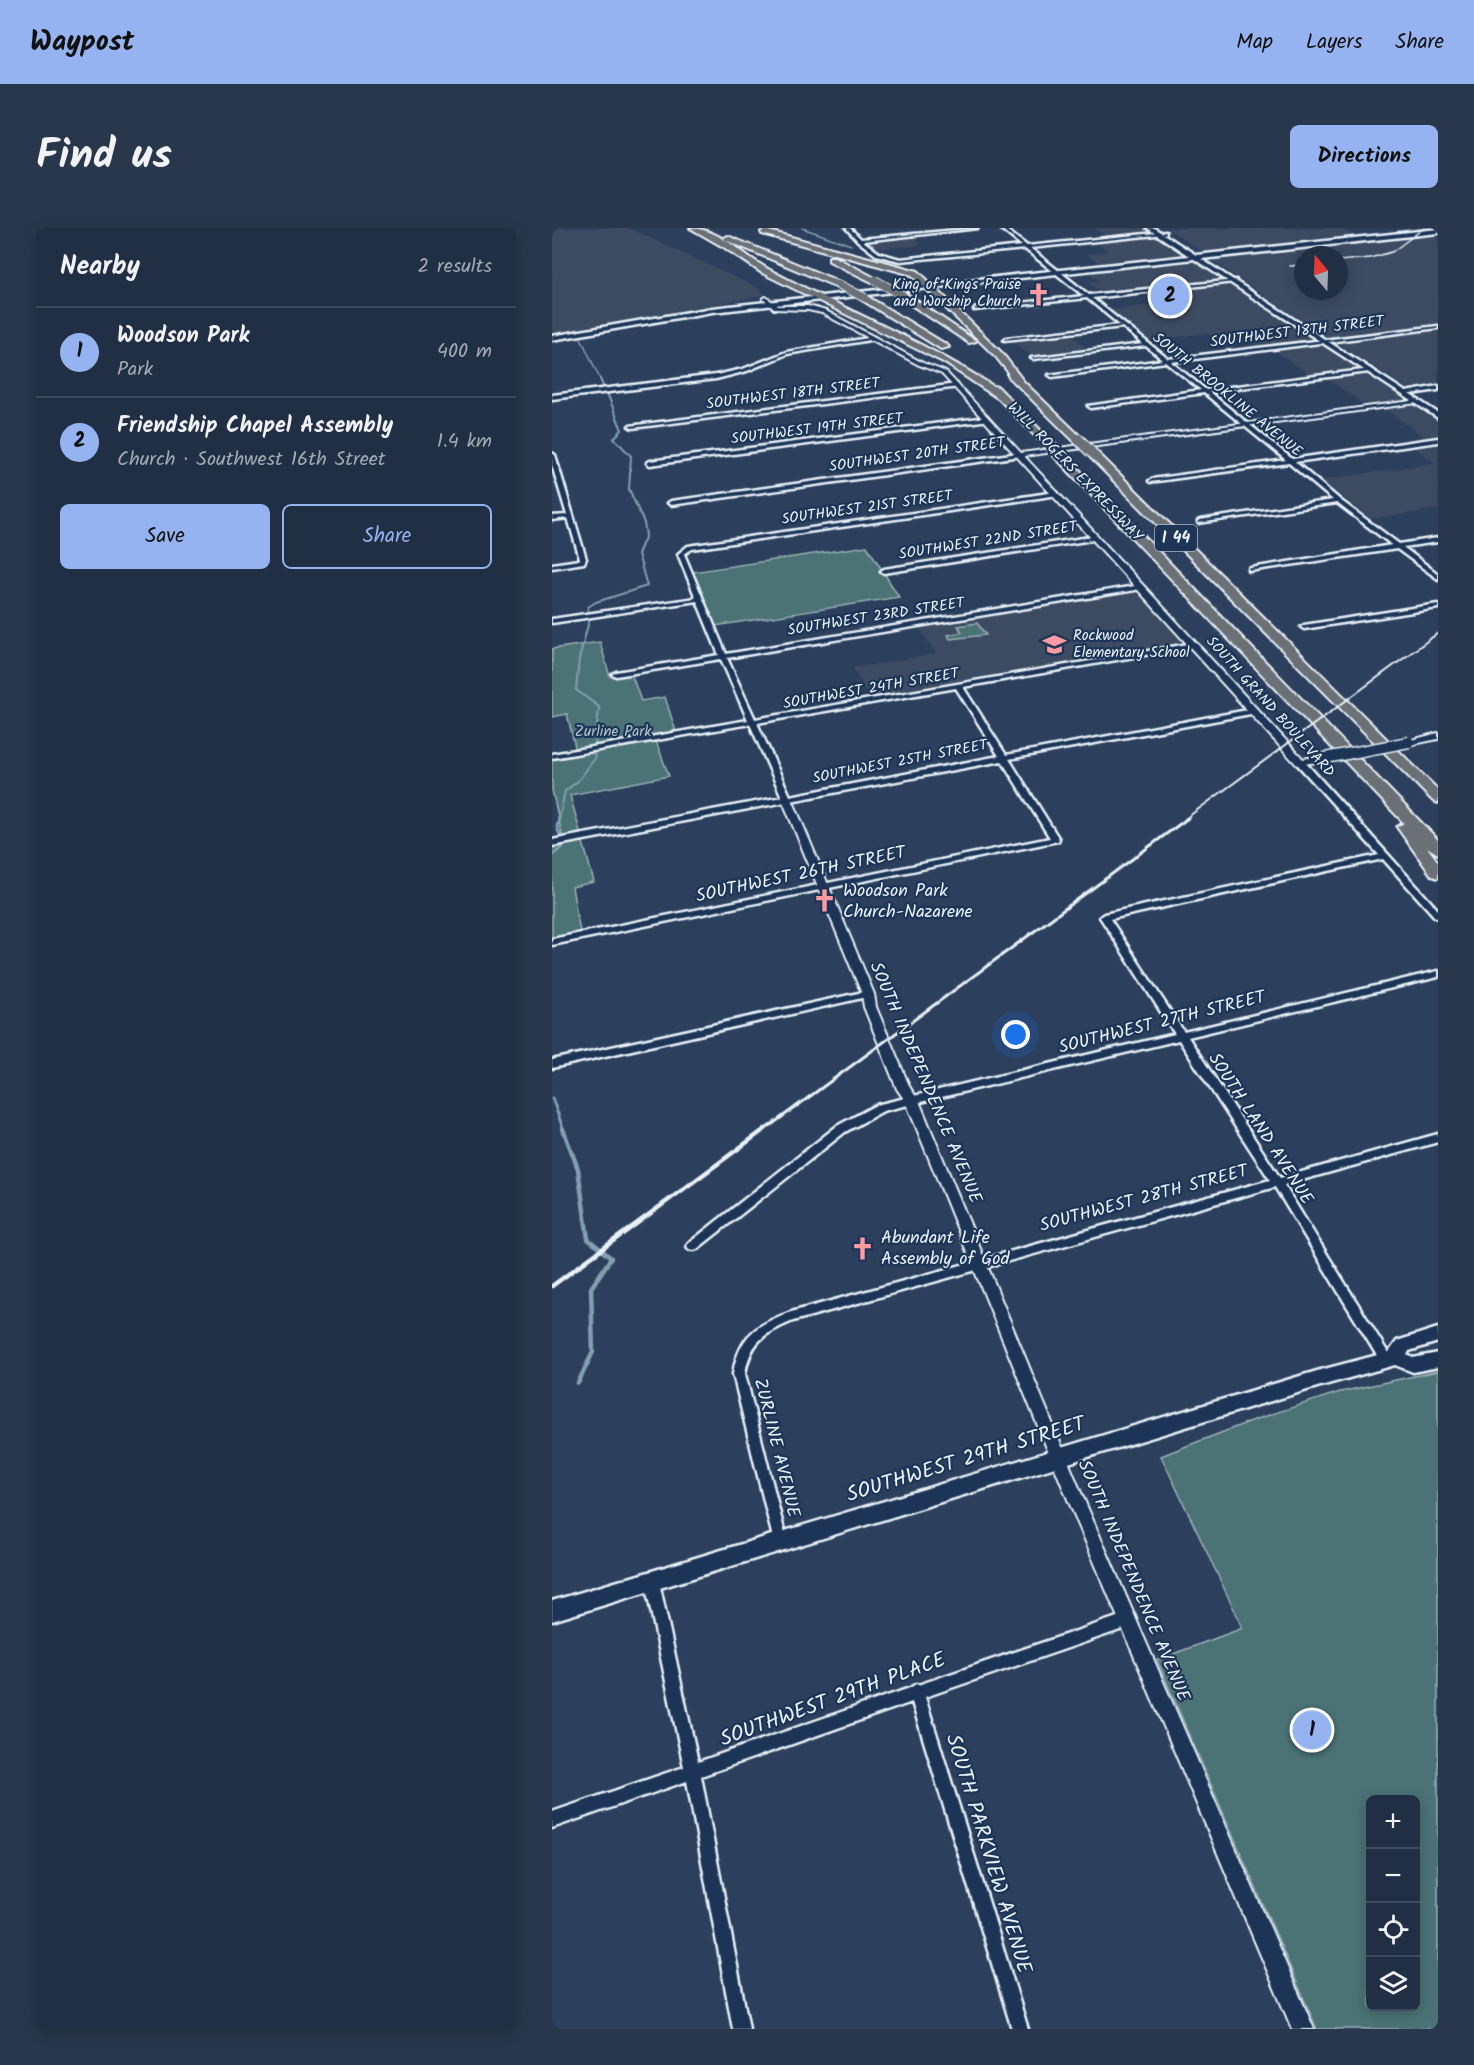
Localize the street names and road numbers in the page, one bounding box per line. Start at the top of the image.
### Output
street label: SOUTHWEST 18TH STREET [1209,309,1387,355]
street label: SOUTH BROOKLINE AVENUE [1147,327,1308,464]
street label: SOUTHWEST 18TH STREET [705,371,883,417]
street label: WILL ROGERS EXPRESSWAY [1002,397,1149,548]
street label: SOUTHWEST 19TH STREET [730,406,906,451]
street label: SOUTHWEST 20TH STREET [828,431,1008,479]
street label: SOUTHWEST 21ST STREET [780,484,956,532]
street label: SOUTHWEST 22ND STREET [897,515,1081,567]
road number: I 44 [1155,525,1197,551]
street label: SOUTHWEST 23RD STREET [786,591,968,643]
street label: SOUTH GRAND BOULEVARD [1200,631,1340,783]
street label: SOUTHWEST 24TH STREET [781,661,963,716]
street label: SOUTHWEST 25TH STREET [810,733,992,791]
street label: SOUTHWEST 26TH STREET [693,838,910,911]
street label: SOUTH INDEPENDENCE AVENUE [861,958,989,1209]
street label: SOUTHWEST 27TH STREET [1056,983,1270,1063]
street label: SOUTH LAND AVENUE [1200,1047,1320,1211]
street label: SOUTHWEST 28TH STREET [1037,1157,1253,1241]
street label: ZURLINE AVENUE [745,1375,807,1521]
street label: SOUTHWEST 29TH STREET [843,1407,1091,1512]
street label: SOUTH INDEPENDENCE AVENUE [1069,1456,1197,1707]
street label: SOUTHWEST 29TH PLACE [715,1644,951,1756]
street label: SOUTH PARKVIEW AVENUE [936,1730,1040,1979]

